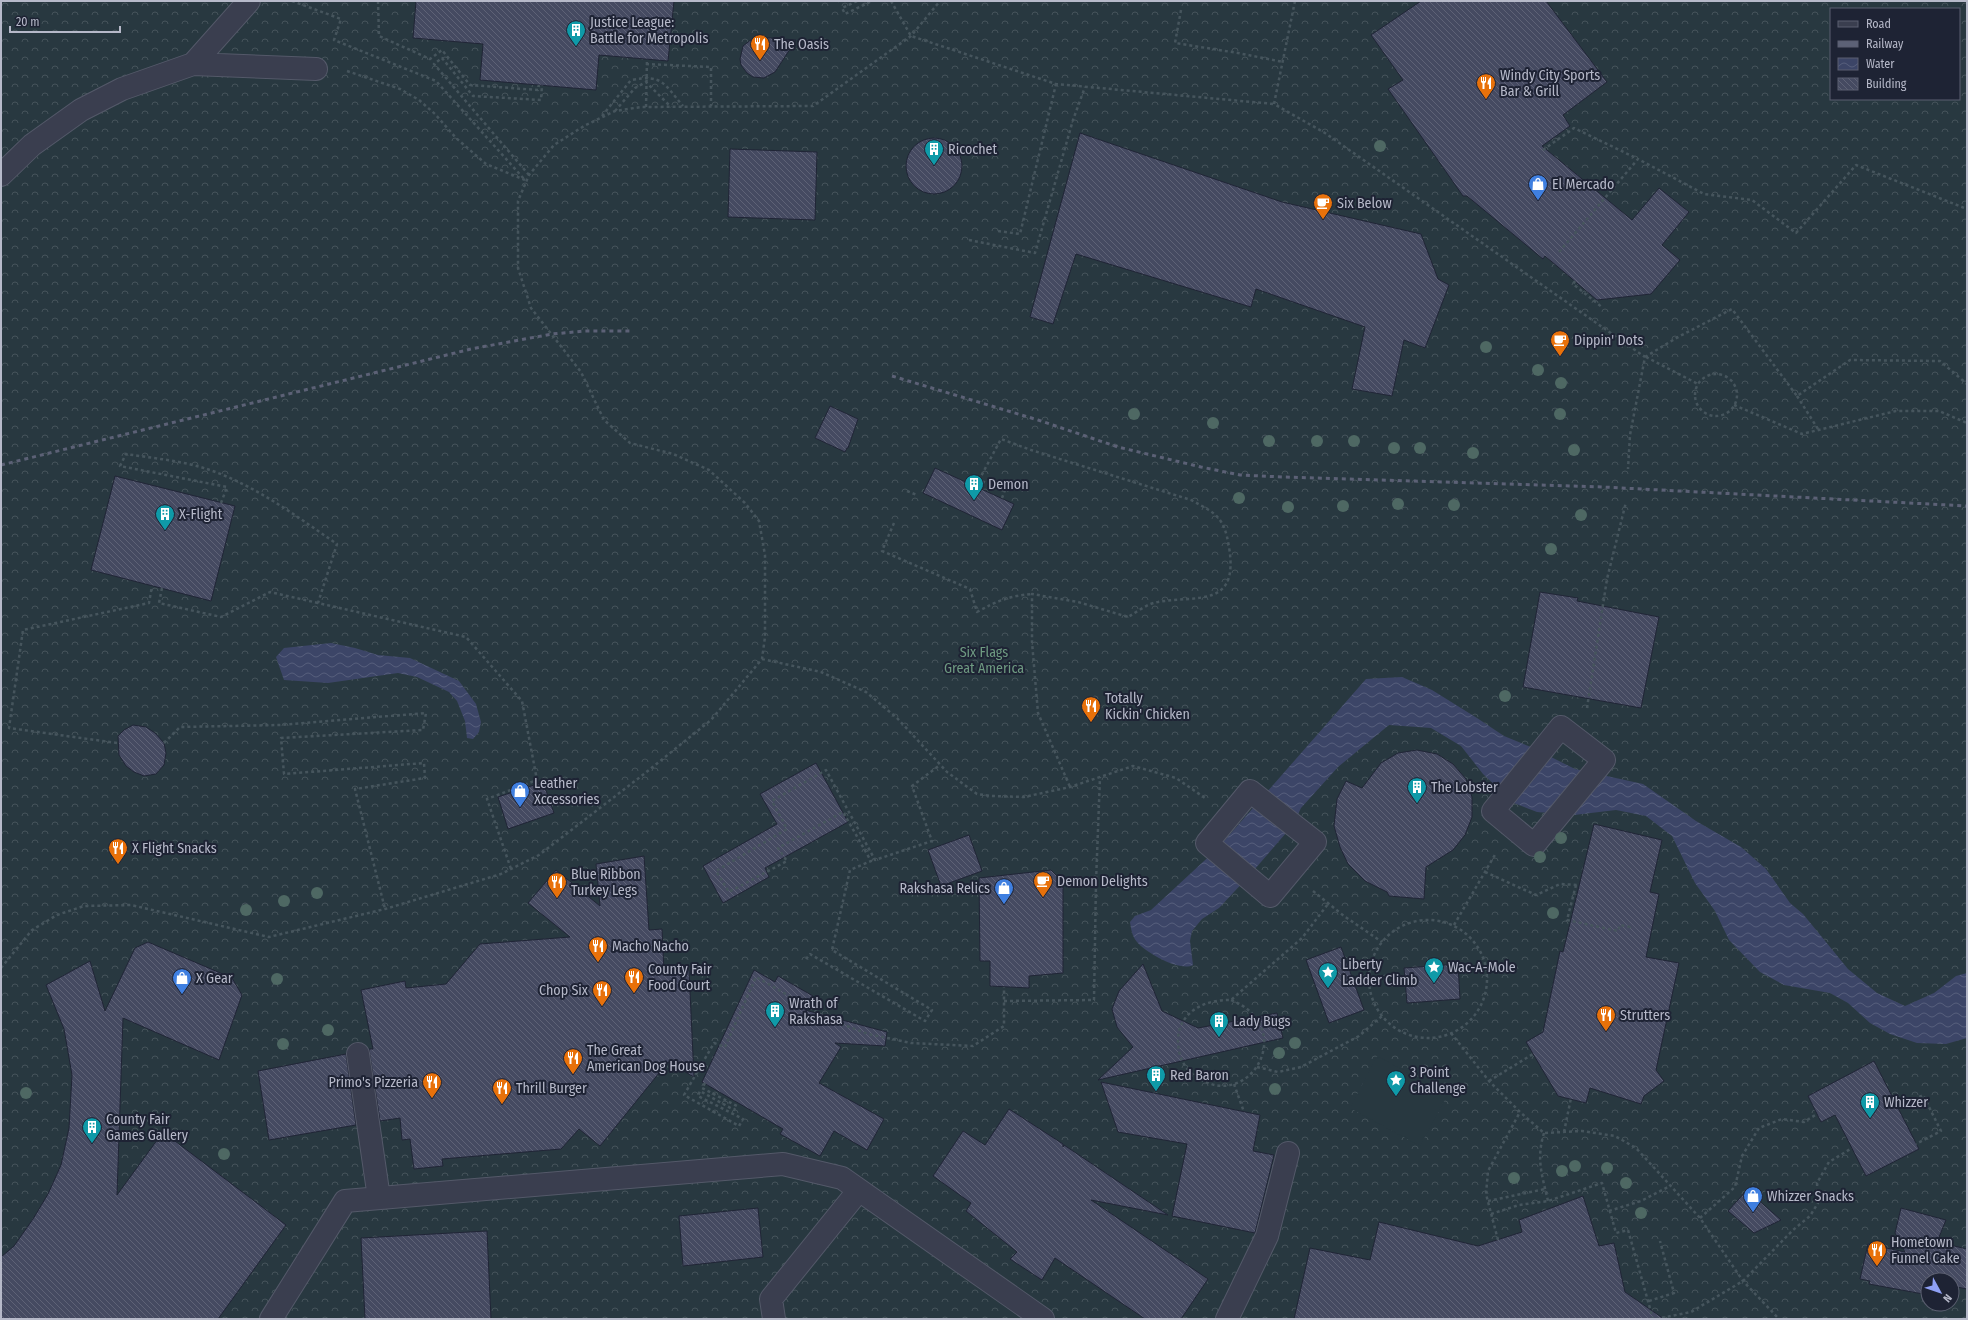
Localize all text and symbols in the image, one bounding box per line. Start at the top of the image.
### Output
scale bar [10,8,120,34]
legend [1830,8,1960,100]
place label: Justice League: Battle for Metropolis [590,14,708,47]
text: 20 m [16,15,40,29]
text: Road [1866,17,1891,31]
building icon: Justice League: Battle for Metropolis [565,19,587,47]
restaurant icon: The Oasis [749,33,771,61]
place label: The Oasis [774,36,829,53]
text: Railway [1866,37,1904,51]
text: Water [1866,57,1895,71]
place label: Windy City Sports Bar & Grill [1500,67,1600,100]
restaurant icon: Windy City Sports Bar & Grill [1475,72,1497,100]
text: Building [1866,77,1907,91]
building icon: Ricochet [923,138,945,166]
place label: Ricochet [948,141,998,158]
shop icon: El Mercado [1527,173,1549,201]
place label: El Mercado [1552,176,1614,193]
cafe icon: Six Below [1312,192,1334,220]
place label: Six Below [1337,195,1392,212]
cafe icon: Dippin' Dots [1549,329,1571,357]
place label: Dippin' Dots [1574,332,1644,349]
building icon: Demon [963,473,985,501]
place label: Demon [988,476,1029,493]
building icon: X-Flight [154,503,176,531]
place label: X-Flight [179,506,223,523]
park label: Six Flags Great America [944,644,1024,677]
place label: Totally Kickin' Chicken [1105,690,1190,723]
restaurant icon: Totally Kickin' Chicken [1080,695,1102,723]
place label: Leather Xccessories [534,775,600,808]
building icon: The Lobster [1406,776,1428,804]
place label: The Lobster [1431,779,1498,796]
shop icon: Leather Xccessories [509,780,531,808]
restaurant icon: X Flight Snacks [107,837,129,865]
place label: X Flight Snacks [132,840,217,857]
place label: Blue Ribbon Turkey Legs [571,866,641,899]
cafe icon: Demon Delights [1032,870,1054,898]
restaurant icon: Blue Ribbon Turkey Legs [546,871,568,899]
place label: Demon Delights [1057,873,1148,890]
shop icon: Rakshasa Relics [993,877,1015,905]
place label: Rakshasa Relics [900,880,990,897]
restaurant icon: Macho Nacho [587,935,609,963]
place label: Macho Nacho [612,938,689,955]
place label: Liberty Ladder Climb [1342,956,1417,989]
place icon: Wac-A-Mole [1423,956,1445,984]
place label: Wac-A-Mole [1448,959,1516,976]
place label: County Fair Food Court [648,961,712,994]
place icon: Liberty Ladder Climb [1317,961,1339,989]
restaurant icon: County Fair Food Court [623,966,645,994]
shop icon: X Gear [171,967,193,995]
place label: X Gear [196,970,233,987]
restaurant icon: Chop Six [591,979,613,1007]
place label: Chop Six [539,982,589,999]
place label: Wrath of Rakshasa [789,995,843,1028]
building icon: Wrath of Rakshasa [764,1000,786,1028]
restaurant icon: Strutters [1595,1004,1617,1032]
place label: Strutters [1620,1007,1670,1024]
building icon: Lady Bugs [1208,1010,1230,1038]
place label: Lady Bugs [1233,1013,1290,1030]
place label: The Great American Dog House [587,1042,705,1075]
restaurant icon: The Great American Dog House [562,1047,584,1075]
building icon: Red Baron [1145,1064,1167,1092]
place label: 3 Point Challenge [1410,1064,1466,1097]
place label: Red Baron [1170,1067,1229,1084]
place icon: 3 Point Challenge [1385,1069,1407,1097]
restaurant icon: Primo's Pizzeria [421,1071,443,1099]
place label: Primo's Pizzeria [329,1074,418,1091]
restaurant icon: Thrill Burger [491,1077,513,1105]
place label: Thrill Burger [516,1080,587,1097]
building icon: Whizzer [1859,1091,1881,1119]
place label: Whizzer [1884,1094,1928,1111]
place label: County Fair Games Gallery [106,1111,189,1144]
building icon: County Fair Games Gallery [81,1116,103,1144]
shop icon: Whizzer Snacks [1742,1185,1764,1213]
place label: Whizzer Snacks [1767,1188,1854,1205]
place label: Hometown Funnel Cake [1891,1234,1960,1267]
restaurant icon: Hometown Funnel Cake [1866,1239,1888,1267]
north arrow [1920,1272,1960,1312]
text: N [1940,1291,1954,1305]

